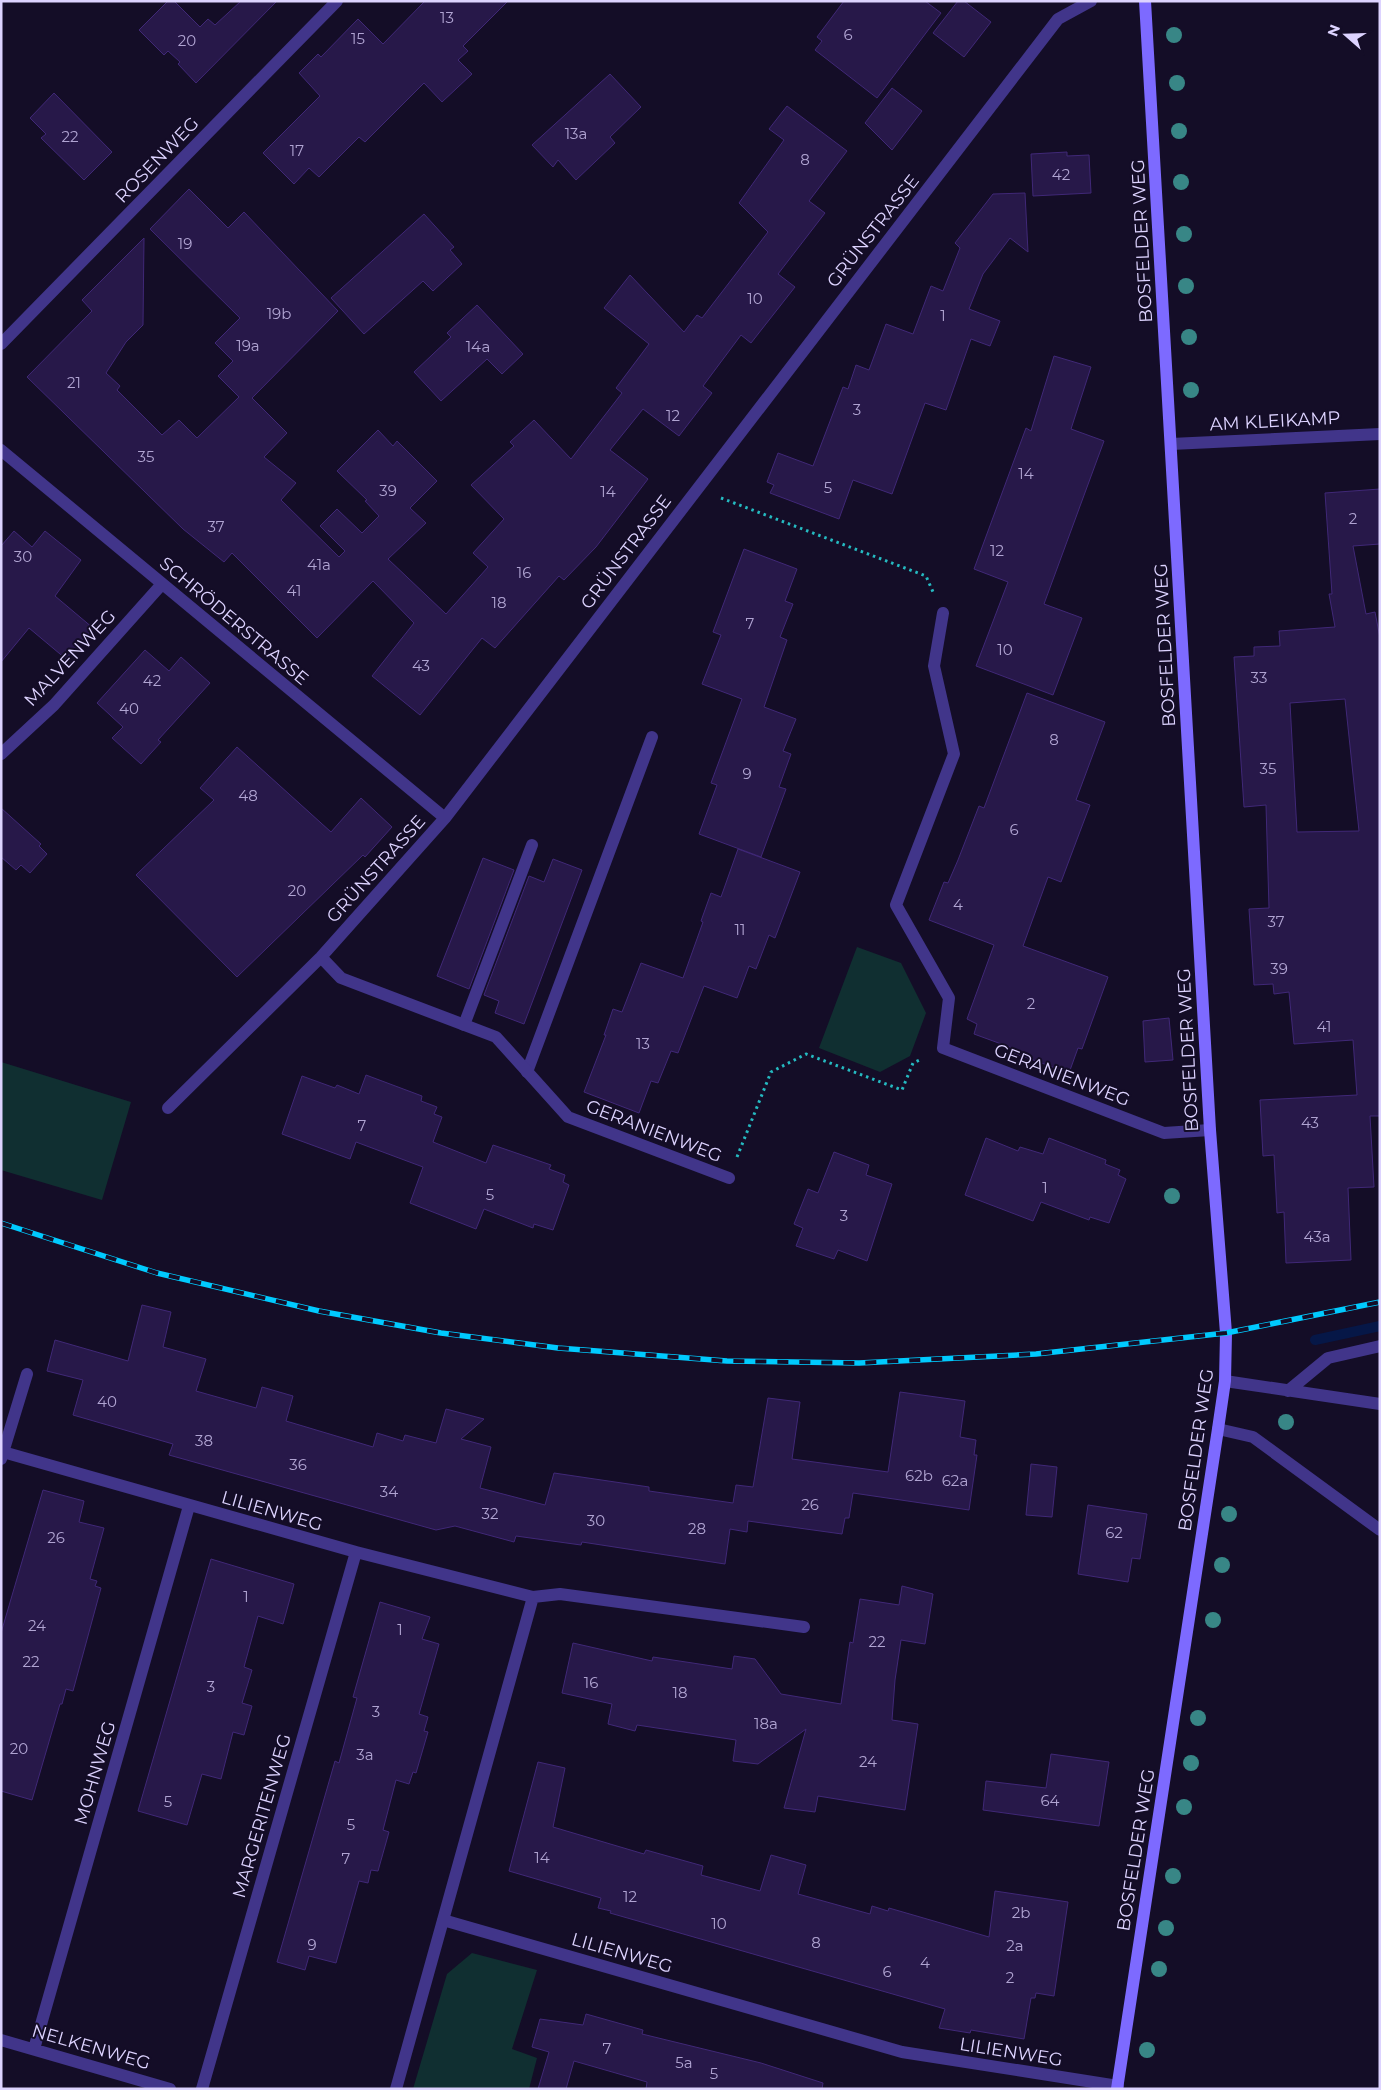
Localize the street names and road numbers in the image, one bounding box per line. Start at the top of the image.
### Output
street label: ROSENWEG [110,112,204,208]
street label: BOSFELDER WEG [1127,158,1157,324]
street label: GRÜNSTRASSE [822,170,924,292]
street label: AM KLEIKAMP [1209,407,1341,435]
street label: GRÜNSTRASSE [576,491,676,613]
street label: SCHRÖDERSTRASSE [155,552,313,690]
street label: BOSFELDER WEG [1150,562,1180,728]
street label: MALVENWEG [20,605,120,711]
street label: GRÜNSTRASSE [322,811,430,927]
street label: BOSFELDER WEG [1173,967,1203,1133]
street label: GERANIENWEG [991,1039,1133,1111]
street label: GERANIENWEG [583,1095,725,1167]
street label: BOSFELDER WEG [1174,1367,1218,1533]
street label: LILIENWEG [219,1486,325,1536]
street label: MOHNWEG [70,1719,120,1827]
street label: MARGERITENWEG [228,1731,296,1901]
street label: BOSFELDER WEG [1112,1767,1160,1933]
street label: LILIENWEG [569,1928,675,1978]
street label: NELKENWEG [29,2020,153,2074]
street label: LILIENWEG [958,2033,1064,2071]

